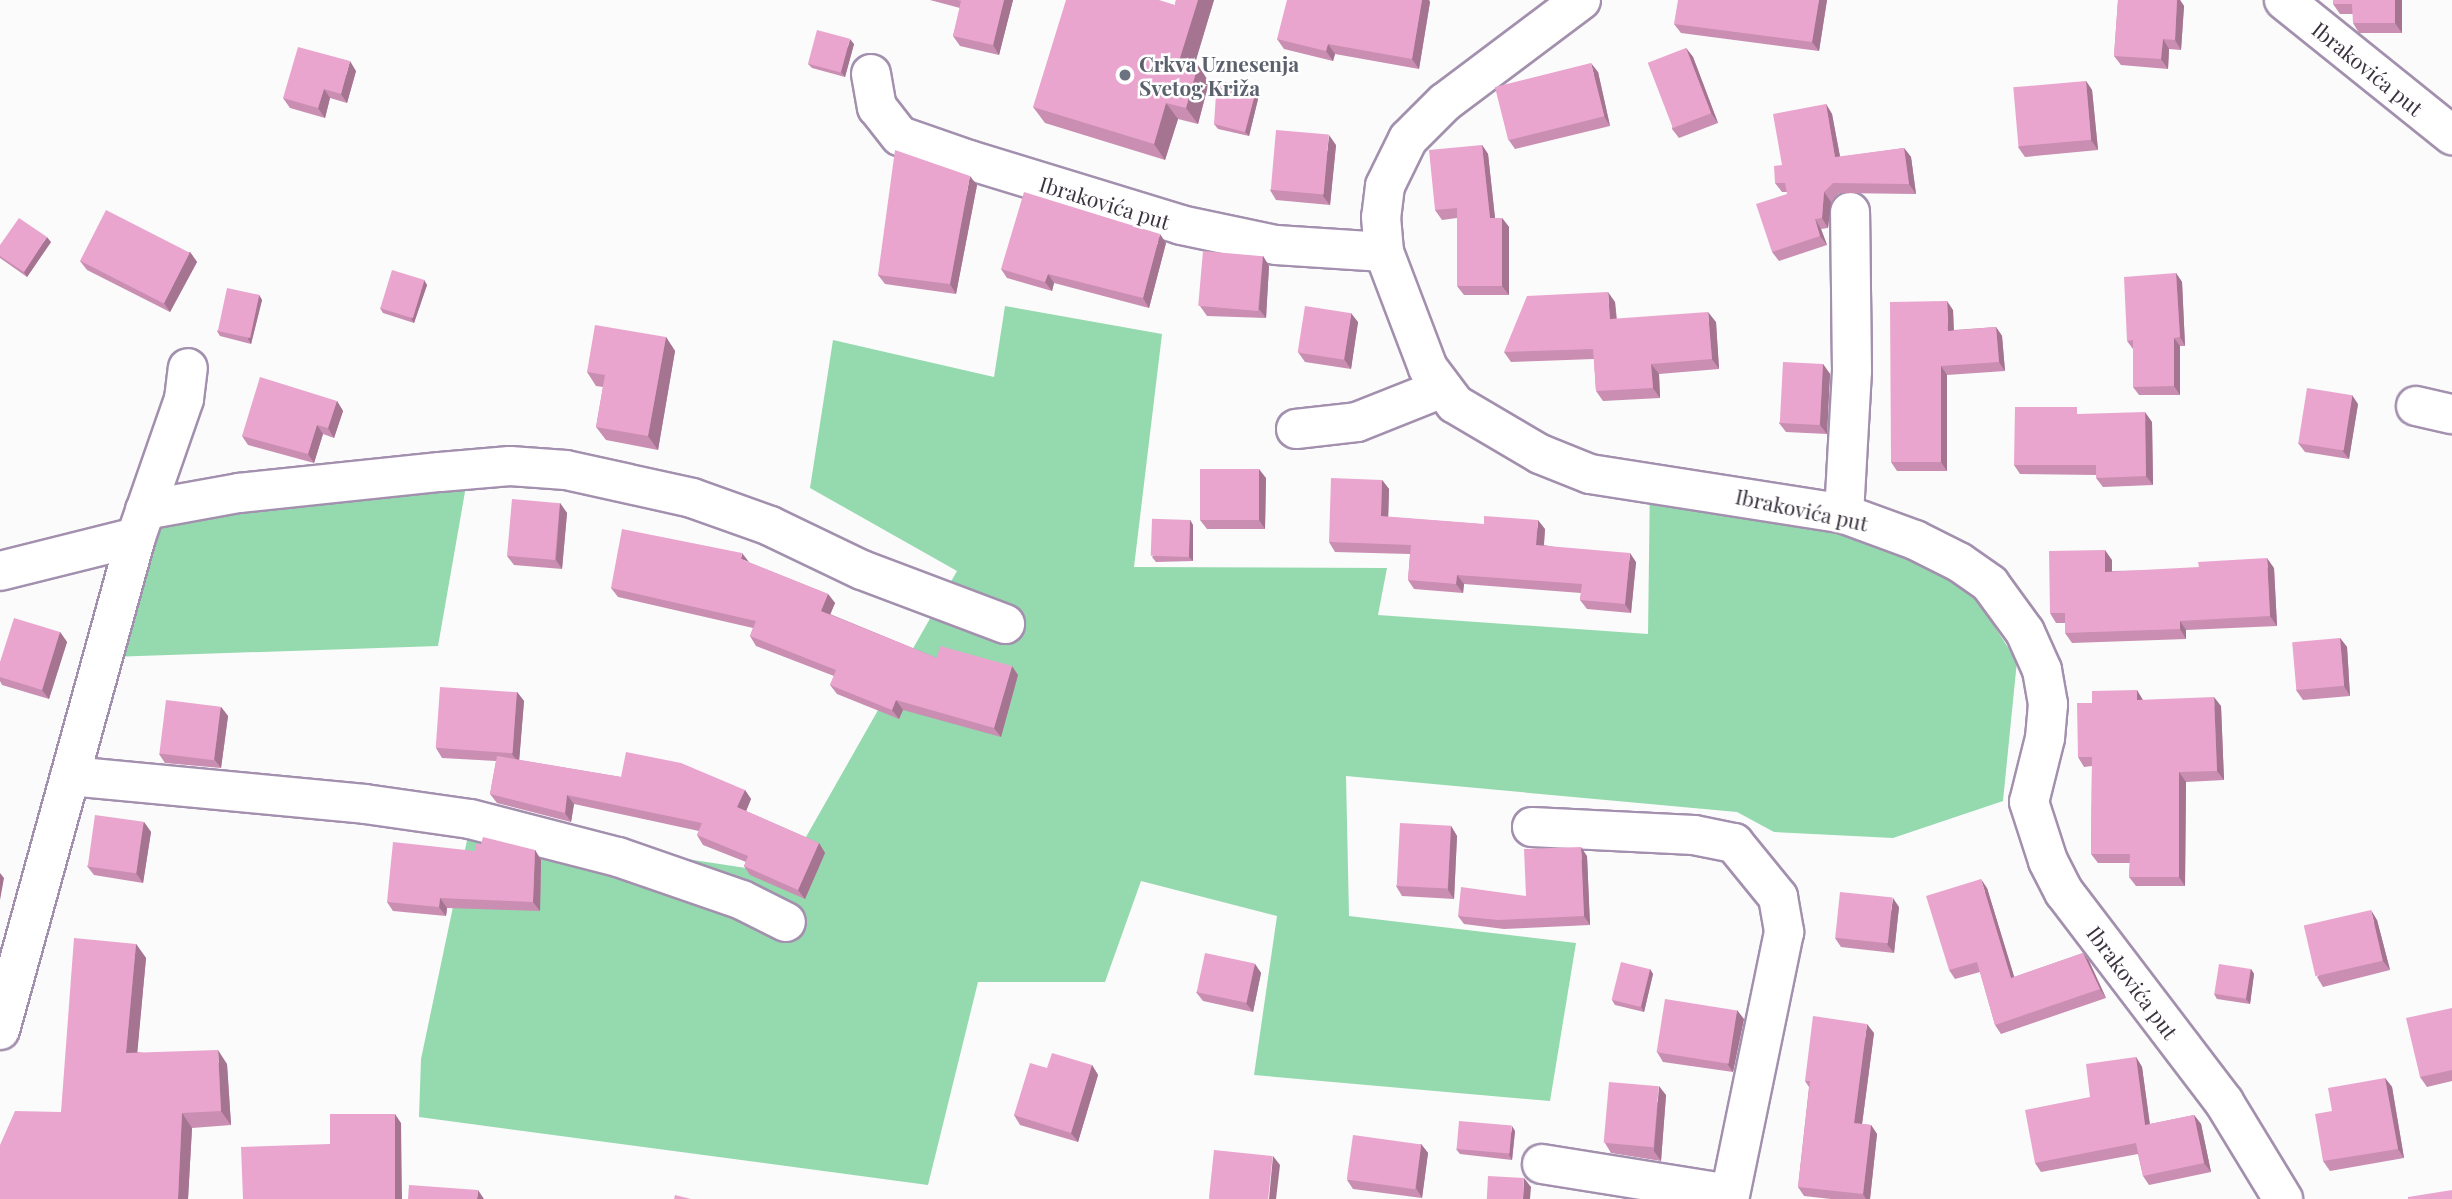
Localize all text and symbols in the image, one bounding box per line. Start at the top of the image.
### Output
street label: Ibrakovića put [2308,16,2428,120]
place label: Crkva Uznesenja Svetog Križa [1139,50,1299,100]
marker: Crkva Uznesenja Svetog Križa [1117,67,1133,83]
street label: Ibrakovića put [1037,170,1173,234]
street label: Ibrakovića put [1733,483,1871,535]
street label: Ibrakovića put [2082,920,2184,1044]

